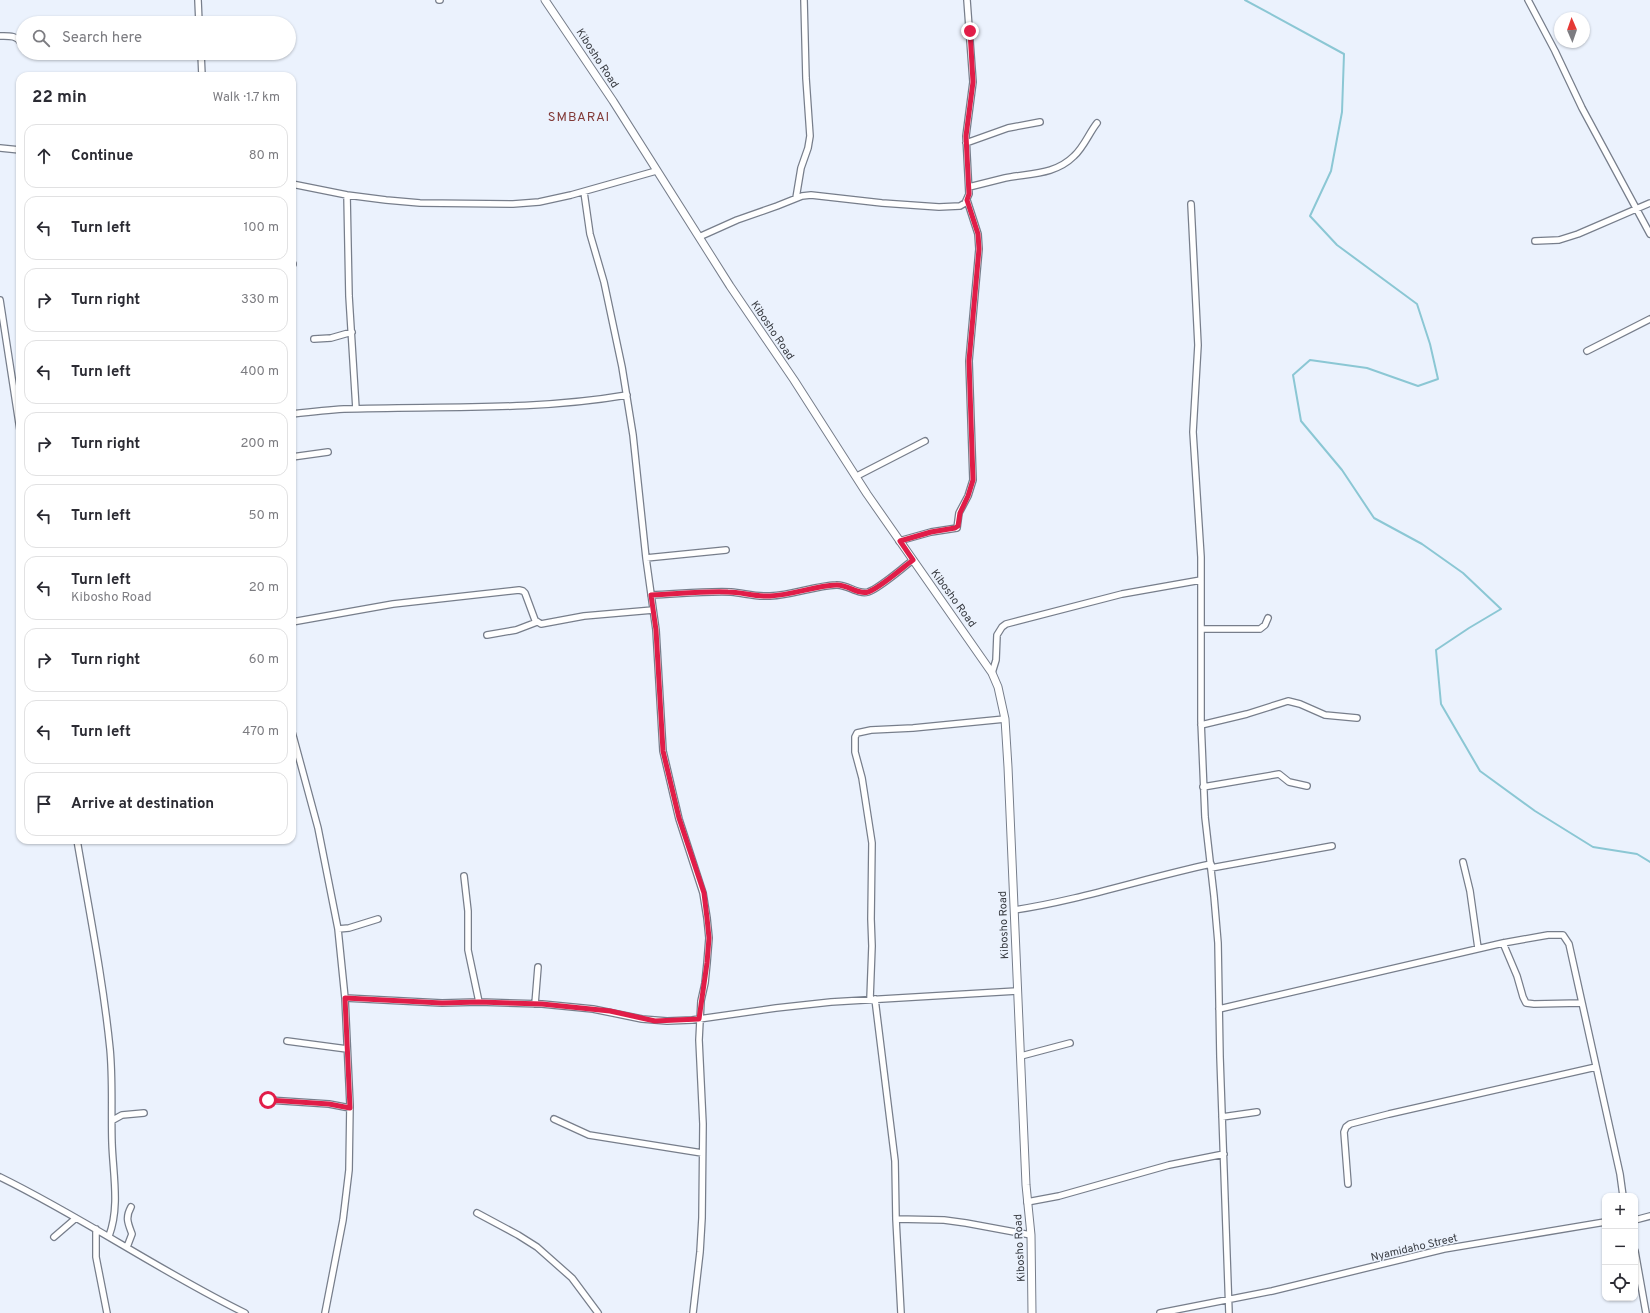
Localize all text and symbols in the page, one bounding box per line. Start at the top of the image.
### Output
north arrow [1554,12,1590,48]
search box [16,16,296,60]
route end [961,22,979,40]
street label: Kibosho Road [573,26,622,91]
icon: search [30,27,52,49]
text: Search here [62,29,142,48]
text: 22 min [32,87,87,109]
text: Walk · 1.7 km [212,90,280,106]
district label: SMBARAI [548,110,610,126]
icon: ahead [33,145,55,167]
text: Continue [71,147,133,166]
text: 80 m [249,148,279,164]
icon: left [33,217,55,239]
text: Turn left [71,219,131,238]
text: 100 m [243,220,279,236]
icon: right [33,289,55,311]
text: Turn right [71,291,140,310]
text: 330 m [241,292,279,308]
street label: Kibosho Road [747,298,797,363]
icon: left [33,361,55,383]
text: Turn left [71,363,131,382]
text: 400 m [240,364,279,380]
icon: right [33,433,55,455]
text: Turn right [71,435,140,454]
text: 200 m [240,436,279,452]
icon: left [33,505,55,527]
text: Turn left [71,507,131,526]
text: 50 m [249,508,279,524]
street label: Kibosho Road [927,567,979,630]
text: Turn left [71,571,131,590]
icon: left [33,577,55,599]
text: 20 m [249,580,279,596]
text: Kibosho Road [71,590,152,606]
icon: right [33,649,55,671]
text: Turn right [71,651,140,670]
text: 60 m [249,652,279,668]
icon: left [33,721,55,743]
text: Turn left [71,723,131,742]
text: 470 m [242,724,279,740]
icon: arrive [33,793,55,815]
text: Arrive at destination [71,795,214,814]
street label: Kibosho Road [996,891,1012,959]
route start [259,1091,277,1109]
map controls [1602,1193,1638,1301]
button: + [1602,1193,1638,1229]
street label: Kibosho Road [1011,1214,1029,1282]
button: − [1602,1229,1638,1265]
street label: Nyamidaho Street [1369,1231,1459,1265]
button: locate [1602,1265,1638,1301]

